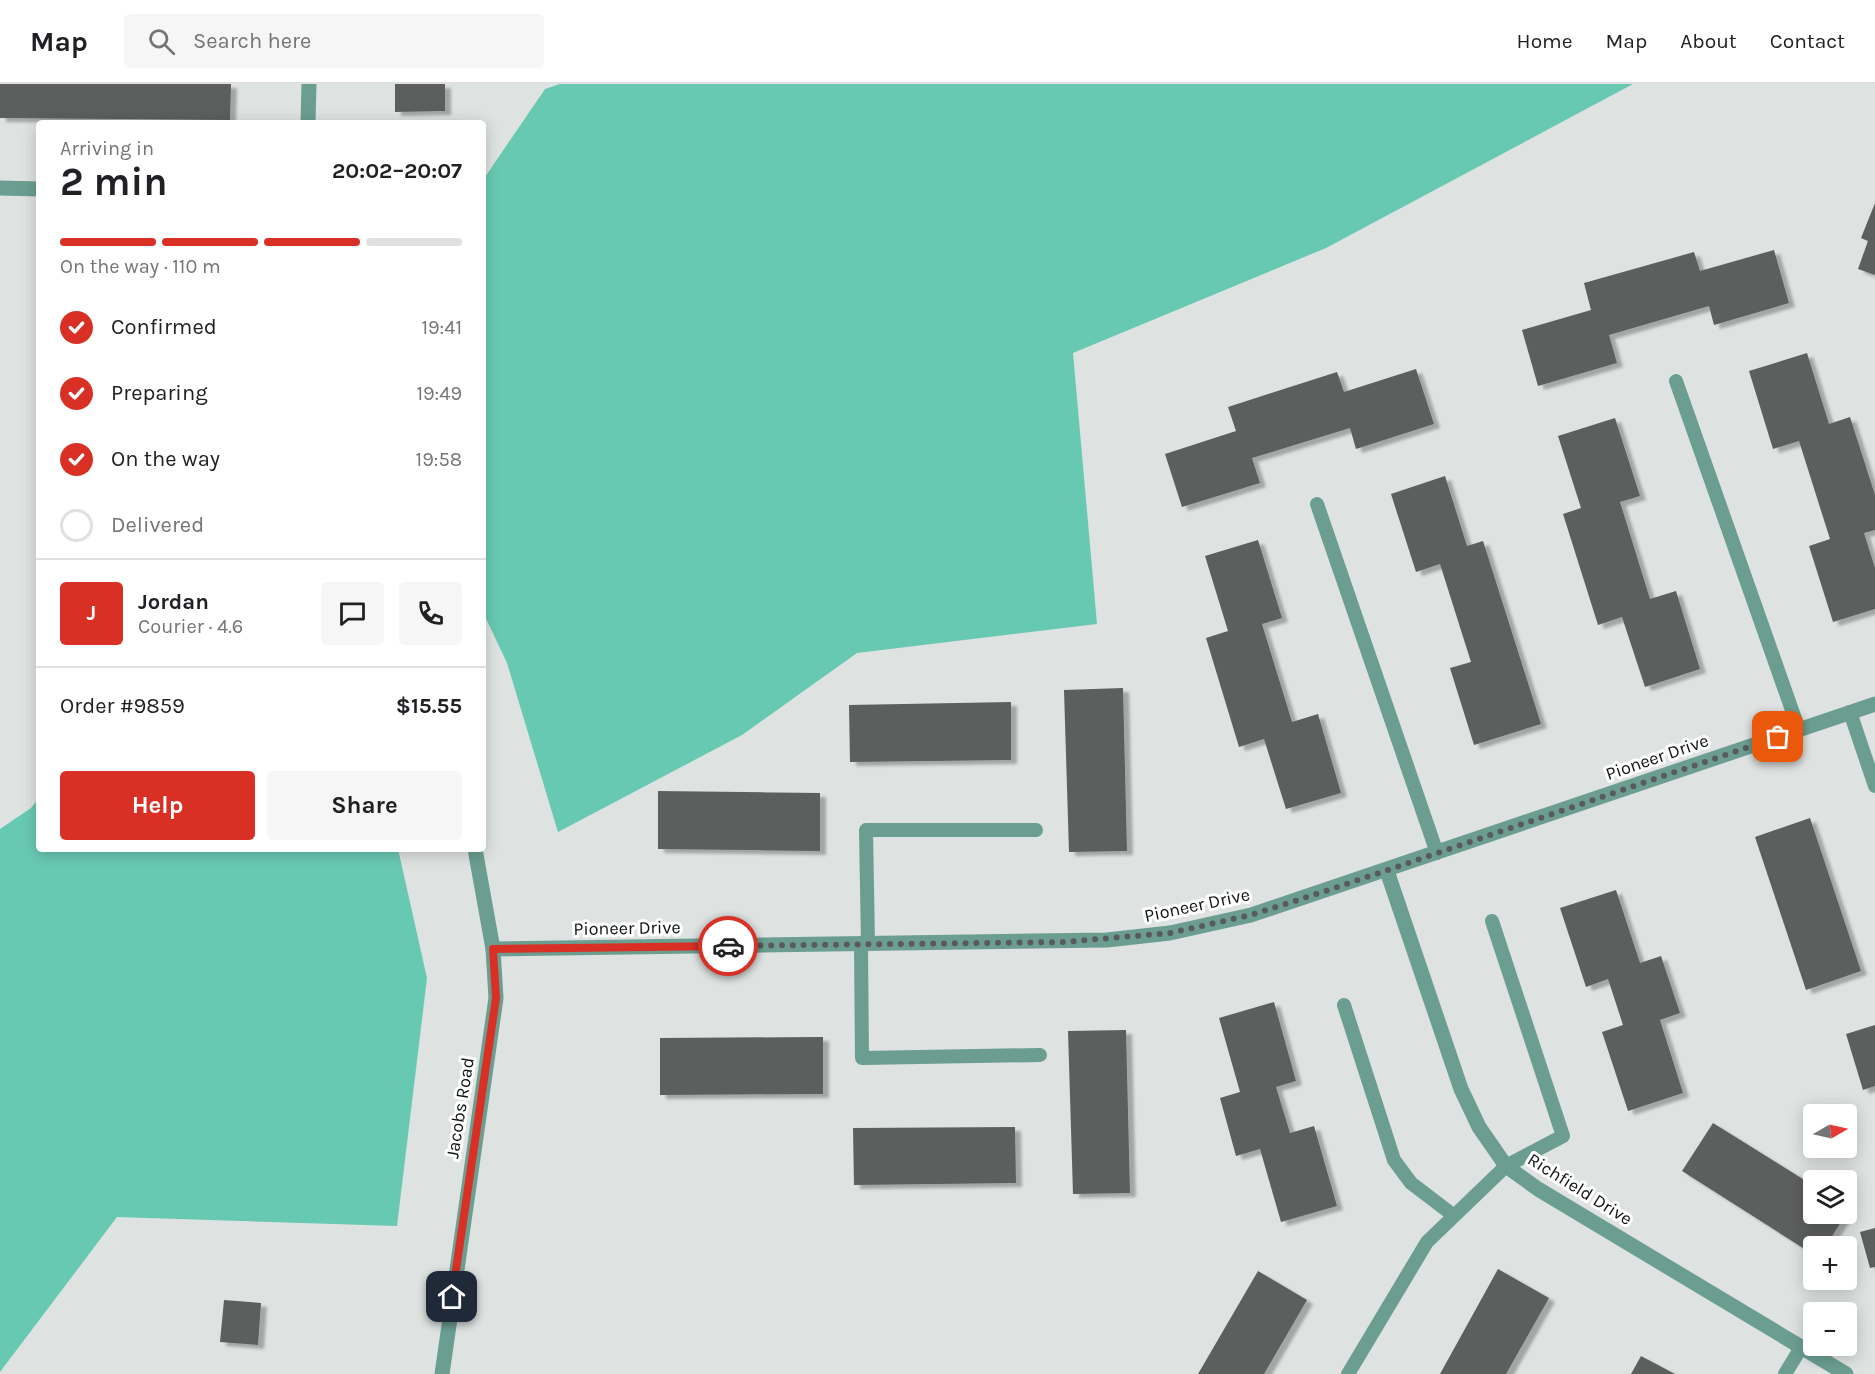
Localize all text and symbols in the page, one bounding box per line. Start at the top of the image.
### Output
search box [124,14,544,68]
text: Map [30,25,88,58]
icon: search [145,25,178,58]
text: Search here [193,28,311,54]
text: Home [1517,29,1573,53]
text: Map [1606,29,1647,53]
text: About [1680,29,1737,53]
text: Contact [1770,29,1845,53]
text: Arriving in [60,137,154,160]
text: 20:02–20:07 [332,158,462,184]
text: 2 min [60,159,168,205]
text: On the way · 110 m [60,255,221,278]
icon: check [60,311,93,344]
text: Confirmed [111,314,217,340]
text: 19:41 [421,316,462,339]
icon: check [60,377,93,410]
text: Preparing [111,380,208,406]
text: 19:49 [416,382,462,405]
icon: check [60,443,93,476]
text: On the way [111,446,220,472]
text: 19:58 [416,448,462,471]
text: Delivered [111,512,204,538]
button: chat [321,582,384,645]
button: phone [399,582,462,645]
text: Jordan [138,589,209,615]
text: J [87,600,96,626]
text: Courier · 4.6 [138,615,243,638]
text: Order #9859 [60,693,185,719]
text: $15.55 [396,693,462,719]
pin [1752,711,1803,762]
icon: bag [1761,720,1794,753]
street label: Pioneer Drive [1603,729,1711,785]
button: Help [60,771,255,840]
button: Share [267,771,462,840]
street label: Pioneer Drive [1142,883,1252,927]
street label: Pioneer Drive [573,916,681,940]
courier [698,916,758,976]
icon: car [712,930,745,963]
street label: Jacobs Road [441,1056,479,1160]
north arrow [1803,1104,1857,1158]
map controls [1803,1104,1857,1356]
street label: Richfield Drive [1524,1148,1636,1230]
button: layers [1803,1170,1857,1224]
button: + [1803,1236,1857,1290]
pin [426,1271,477,1322]
icon: home [435,1280,468,1313]
button: − [1803,1302,1857,1356]

